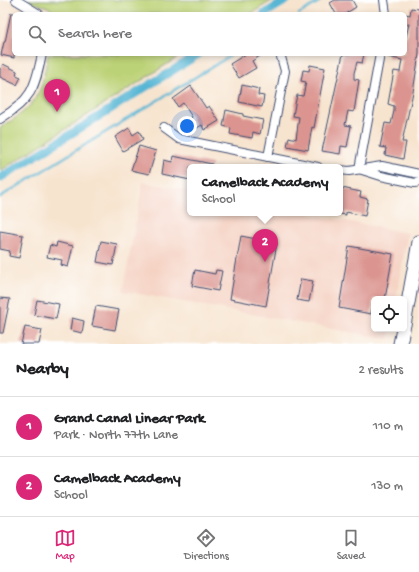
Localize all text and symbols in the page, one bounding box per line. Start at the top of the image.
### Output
search box [12,12,407,56]
icon: search [26,23,48,45]
text: Search here [58,25,132,43]
pin: 1 [44,79,70,112]
your location [177,116,197,136]
popup [187,164,343,216]
text: Camelback Academy [202,174,328,192]
text: School [202,192,236,207]
pin: 2 [252,229,278,262]
map controls [371,296,407,332]
button: locate [371,296,407,332]
text: Nearby [16,360,69,380]
text: 2 results [358,363,403,378]
text: Grand Canal Linear Park [54,410,205,428]
text: 1 [26,419,32,434]
text: 110 m [373,419,403,434]
text: Park · North 77th Lane [54,428,178,443]
text: Camelback Academy [54,470,181,488]
text: 2 [26,479,32,494]
text: 130 m [371,479,403,494]
text: School [54,488,88,503]
tab: Map [54,527,76,563]
tab: Directions [184,527,229,563]
tab: Saved [337,527,365,563]

